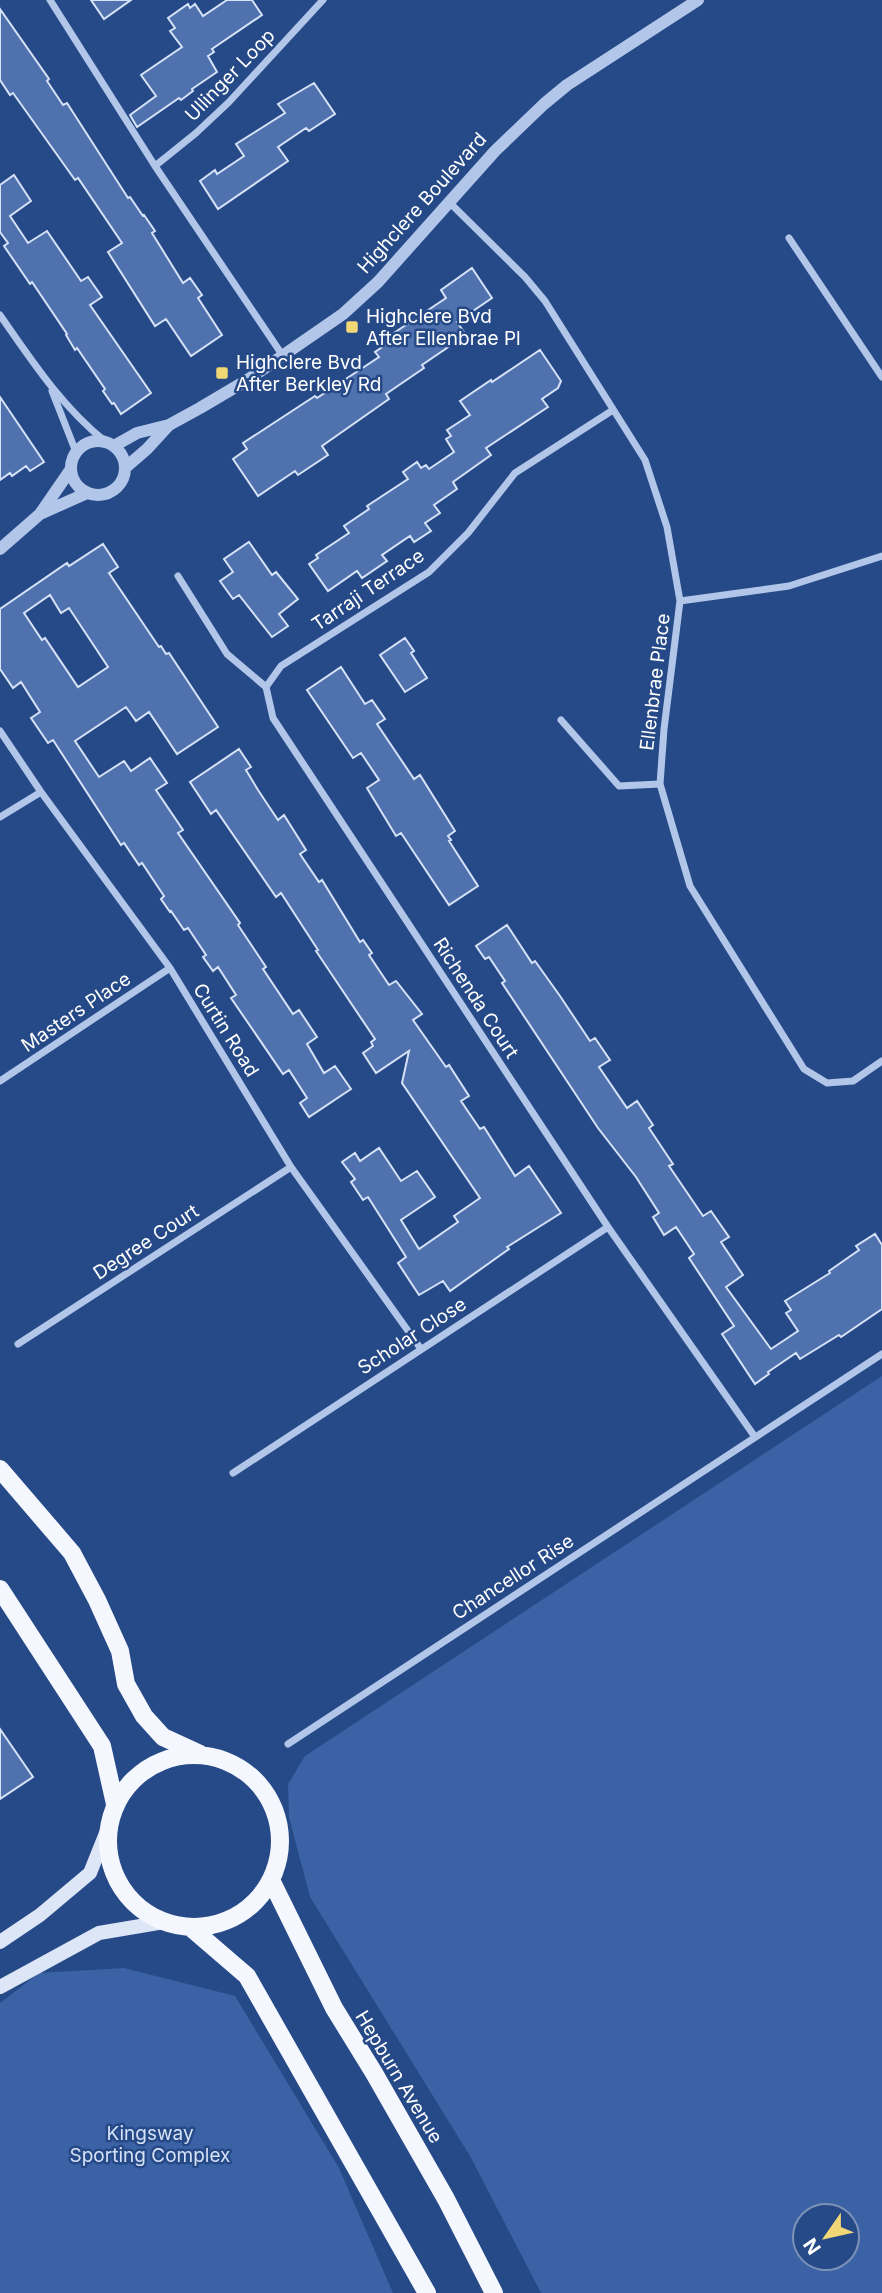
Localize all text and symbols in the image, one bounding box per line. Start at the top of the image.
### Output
street label: Ullinger Loop [180,24,280,126]
street label: Highclere Boulevard [353,128,491,278]
place label: Highclere Bvd After Ellenbrae Pl [366,305,521,350]
marker: Highclere Bvd After Ellenbrae Pl [344,319,360,335]
place label: Highclere Bvd After Berkley Rd [236,351,381,396]
marker: Highclere Bvd After Berkley Rd [214,365,230,381]
street label: Tarraji Terrace [308,544,428,636]
street label: Ellenbrae Place [635,612,675,752]
street label: Richenda Court [428,933,524,1063]
street label: Masters Place [17,967,135,1057]
street label: Curtin Road [188,979,264,1081]
street label: Degree Court [89,1199,203,1285]
street label: Scholar Close [354,1292,470,1380]
street label: Chancellor Rise [448,1529,578,1625]
street label: Hepburn Avenue [350,2007,448,2147]
park label: Kingsway Sporting Complex [70,2122,230,2167]
north arrow [791,2202,861,2272]
text: N [799,2234,826,2259]

